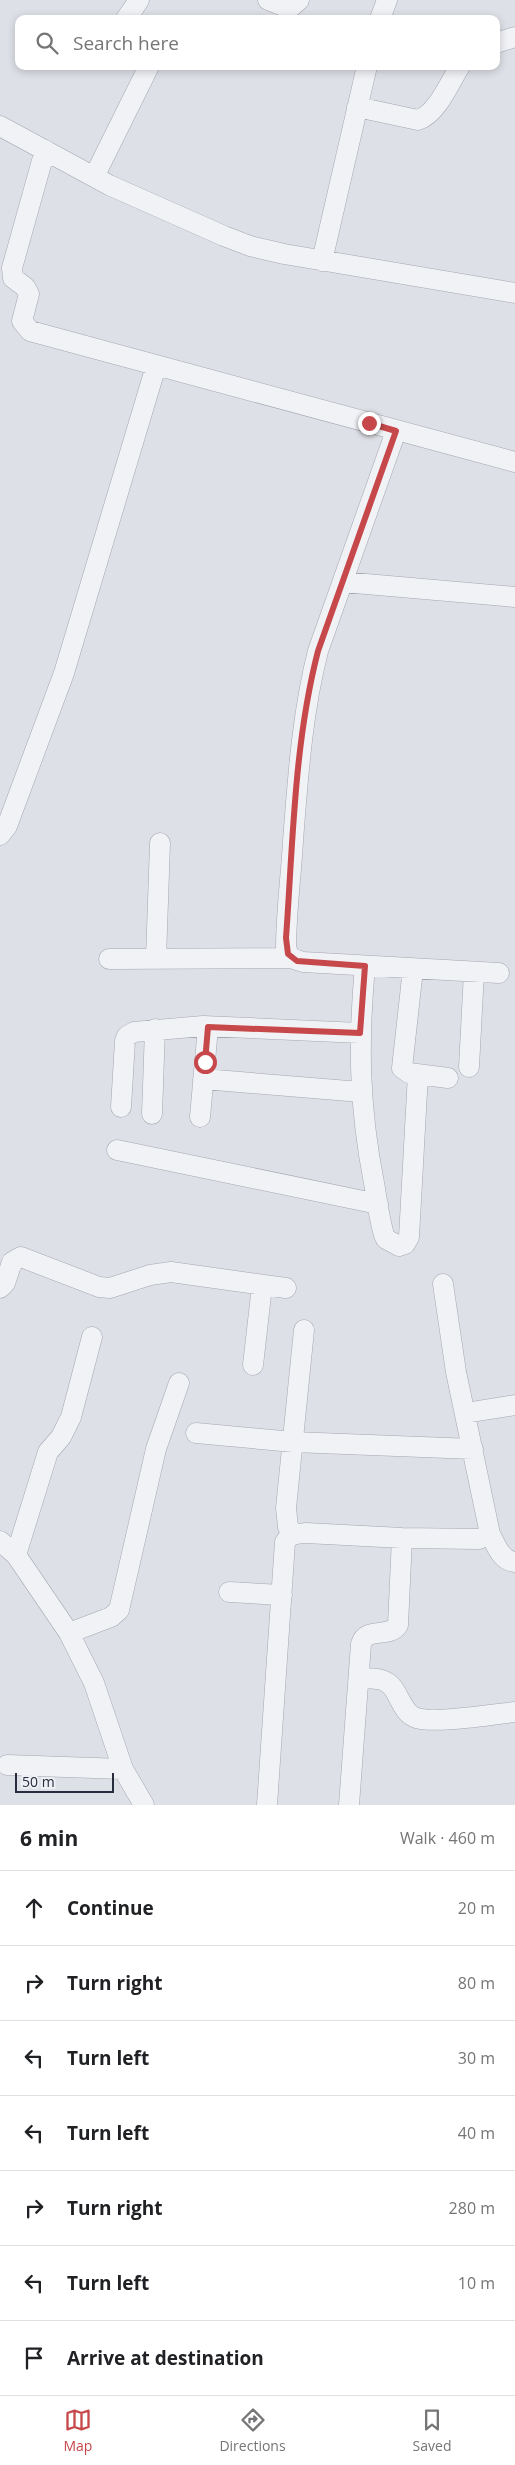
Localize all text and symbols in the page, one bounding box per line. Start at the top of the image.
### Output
search box [15,15,500,70]
icon: search [33,29,61,57]
text: Search here [73,30,179,56]
route end [358,412,381,435]
route start [194,1051,217,1074]
scale bar [15,1770,114,1793]
text: 50 m [22,1772,55,1791]
text: 6 min [20,1824,78,1852]
text: Walk · 460 m [400,1827,495,1849]
icon: ahead [20,1894,48,1922]
text: Continue [67,1895,154,1921]
text: 20 m [458,1897,495,1919]
icon: right [20,1969,48,1997]
text: Turn right [67,1970,162,1996]
text: 80 m [458,1972,495,1994]
icon: left [20,2044,48,2072]
text: Turn left [67,2045,149,2071]
text: 30 m [458,2047,495,2069]
icon: left [20,2119,48,2147]
text: Turn left [67,2120,149,2146]
text: 40 m [458,2122,495,2144]
icon: right [20,2194,48,2222]
text: Turn right [67,2195,162,2221]
text: 280 m [449,2197,495,2219]
icon: left [20,2269,48,2297]
text: Turn left [67,2270,149,2296]
text: 10 m [458,2272,495,2294]
icon: arrive [20,2344,48,2372]
text: Arrive at destination [67,2345,264,2371]
tab: Map [63,2406,92,2455]
tab: Directions [219,2406,286,2455]
tab: Saved [413,2406,451,2455]

